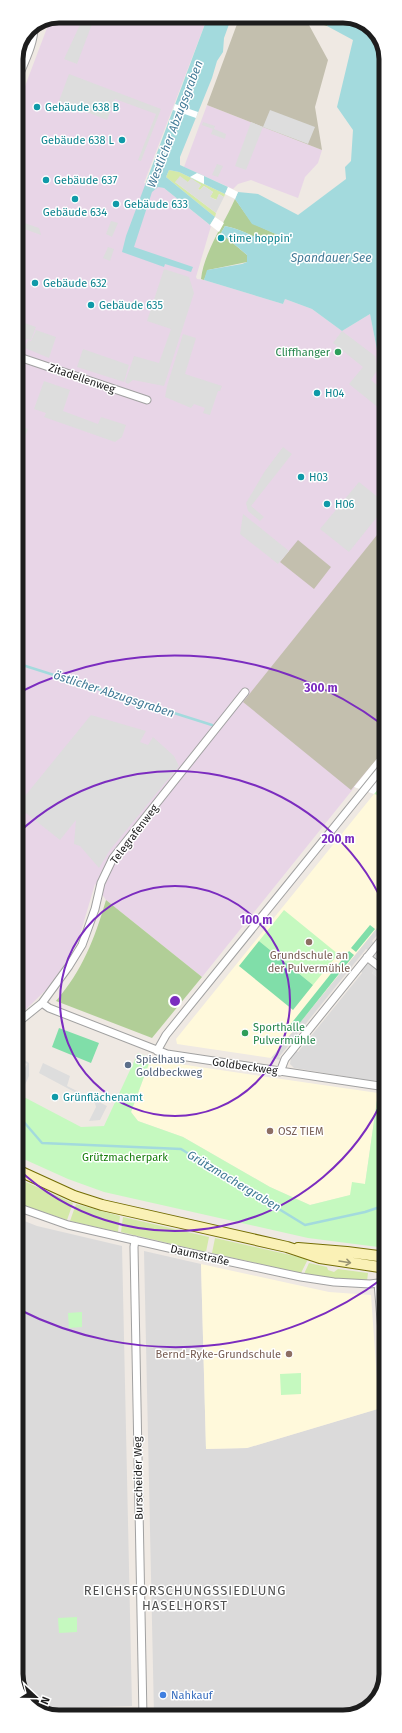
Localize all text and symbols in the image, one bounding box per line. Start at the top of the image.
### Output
water label: Westlicher Abzugsgraben [144,58,206,190]
place label: Gebäude 638 B [45,101,119,114]
marker: Gebäude 638 B [32,102,42,112]
place label: Gebäude 638 L [41,134,115,147]
marker: Gebäude 638 L [117,135,127,145]
place label: Gebäude 637 [54,174,117,187]
marker: Gebäude 637 [41,175,51,185]
marker: Gebäude 634 [70,194,80,204]
place label: Gebäude 633 [124,198,188,211]
marker: Gebäude 633 [111,199,121,209]
place label: Gebäude 634 [43,206,107,219]
place label: time hoppin' [229,232,292,245]
marker: time hoppin' [216,233,226,243]
water label: Spandauer See [290,251,371,265]
place label: Gebäude 632 [43,277,107,290]
marker: Gebäude 632 [30,278,40,288]
place label: Gebäude 635 [99,299,163,312]
marker: Gebäude 635 [86,300,96,310]
place label: Cliffhanger [276,346,331,359]
marker: Cliffhanger [333,347,343,357]
street label: Zitadellenweg [47,361,117,396]
place label: H04 [325,387,345,400]
marker: H04 [312,388,322,398]
place label: H03 [309,471,328,484]
marker: H03 [296,472,306,482]
place label: H06 [335,498,355,511]
marker: H06 [322,499,332,509]
water label: östlicher Abzugsgraben [52,668,176,720]
text: 300 m [303,681,338,695]
street label: Telegrafenweg [108,802,161,867]
text: 200 m [321,832,355,846]
text: 100 m [240,913,272,927]
marker: Grundschule an der Pulvermühle [304,937,314,947]
place label: Grundschule an der Pulvermühle [268,949,350,975]
centre of rings [168,994,182,1008]
place label: Sporthalle Pulvermühle [253,1021,316,1047]
marker: Sporthalle Pulvermühle [240,1028,250,1038]
place label: Spielhaus Goldbeckweg [136,1053,202,1079]
street label: Goldbeckweg [211,1055,279,1078]
marker: Spielhaus Goldbeckweg [123,1060,133,1070]
place label: Grünflächenamt [63,1091,143,1104]
marker: Grünflächenamt [50,1092,60,1102]
place label: OSZ TIEM [278,1125,323,1138]
marker: OSZ TIEM [265,1126,275,1136]
water label: Grützmachergraben [185,1148,283,1214]
park label: Grützmacherpark [82,1151,168,1164]
street label: Daumstraße [169,1242,231,1269]
one-way arrow [338,1258,351,1266]
place label: Bernd-Ryke-Grundschule [156,1348,281,1361]
marker: Bernd-Ryke-Grundschule [284,1349,294,1359]
street label: Burscheider Weg [131,1436,146,1520]
district label: REICHSFORSCHUNGSSIEDLUNG HASELHORST [84,1583,286,1613]
north arrow [16,1677,56,1717]
place label: Nahkauf [171,1689,214,1702]
marker: Nahkauf [158,1690,168,1700]
text: N [37,1695,52,1706]

